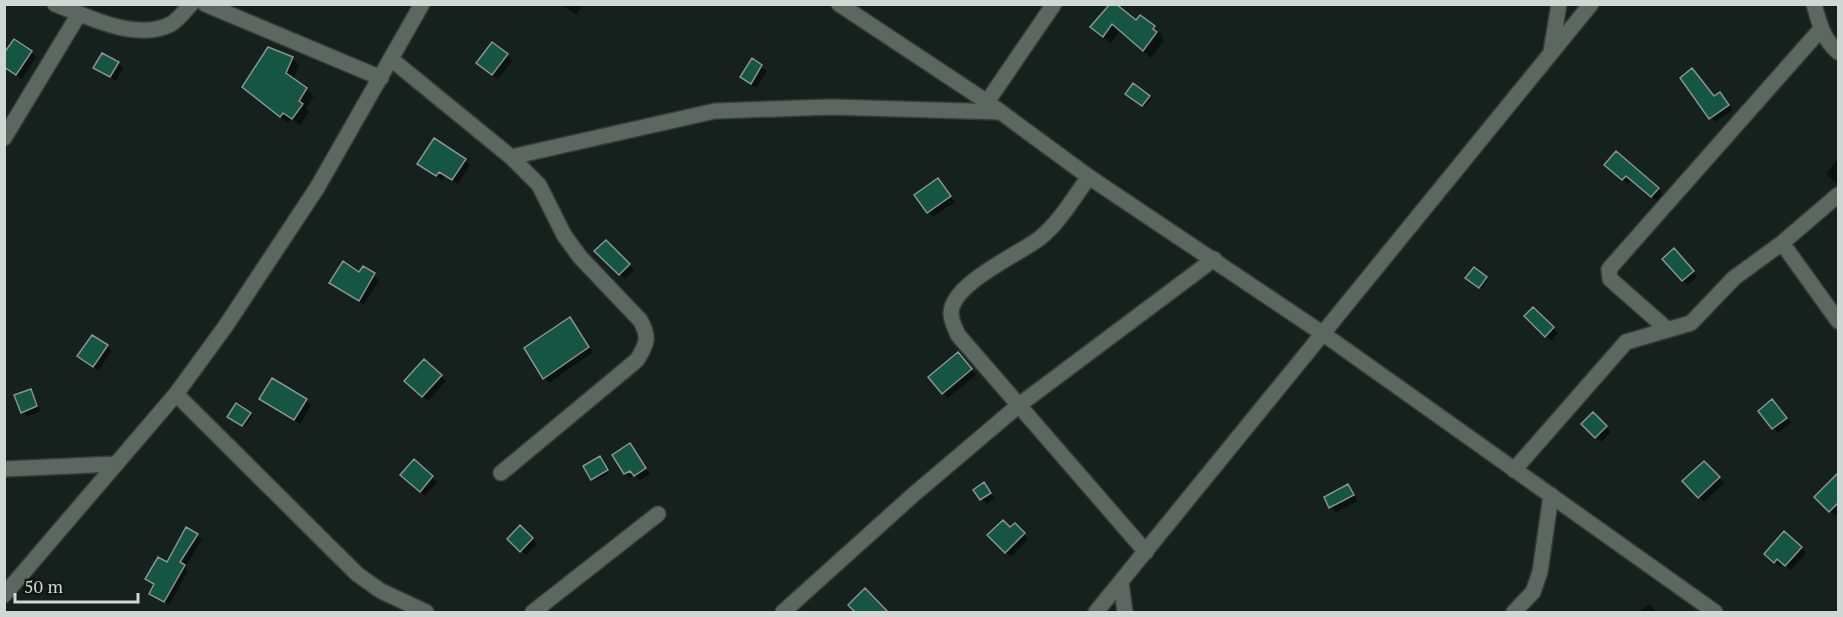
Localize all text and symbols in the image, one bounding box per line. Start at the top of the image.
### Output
scale bar [15,566,138,604]
text: 50 m [24,574,64,598]

